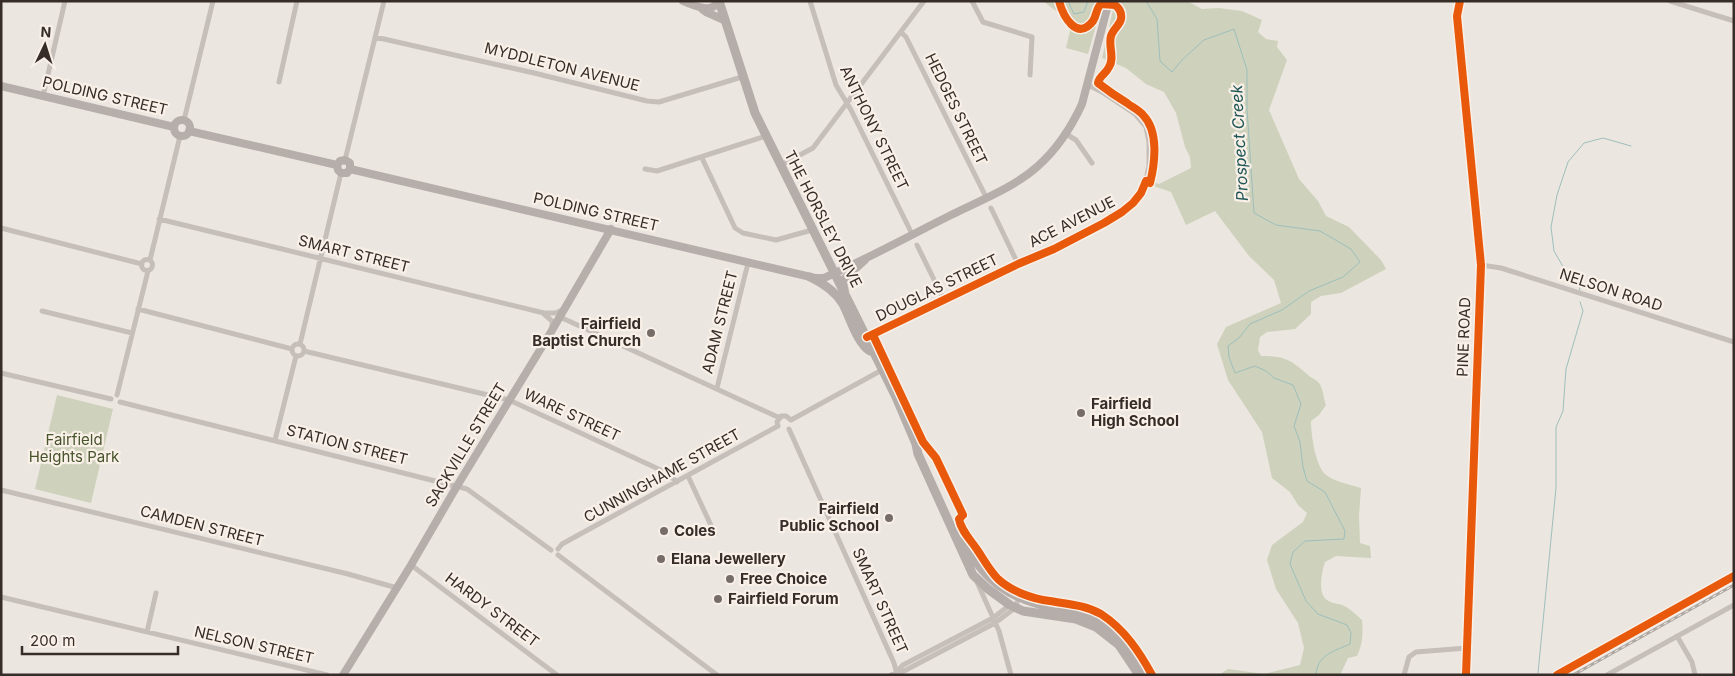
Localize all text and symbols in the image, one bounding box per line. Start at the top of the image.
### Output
north arrow [20,20,70,70]
text: N [40,23,52,40]
street label: MYDDLETON AVENUE [483,38,642,95]
street label: HEDGES STREET [921,50,992,168]
street label: ANTHONY STREET [836,62,913,193]
street label: POLDING STREET [41,72,170,119]
water label: Prospect Creek [1226,84,1252,202]
street label: THE HORSLEY DRIVE [781,147,866,291]
street label: POLDING STREET [532,188,661,235]
street label: ACE AVENUE [1025,192,1118,251]
street label: SMART STREET [297,231,412,276]
street label: DOUGLAS STREET [872,250,1001,325]
street label: NELSON ROAD [1557,264,1665,315]
street label: ADAM STREET [698,268,741,375]
street label: PINE ROAD [1453,297,1474,377]
place label: Fairfield Baptist Church [532,314,641,350]
marker: Fairfield Baptist Church [645,327,657,339]
street label: SACKVILLE STREET [421,379,510,510]
street label: WARE STREET [521,384,623,445]
place label: Fairfield High School [1091,394,1179,430]
marker: Fairfield High School [1075,407,1087,419]
street label: STATION STREET [284,420,410,469]
street label: CUNNINGHAME STREET [580,425,743,527]
park label: Fairfield Heights Park [29,430,120,466]
place label: Fairfield Public School [780,499,879,535]
street label: CAMDEN STREET [138,501,266,550]
marker: Fairfield Public School [883,512,895,524]
place label: Coles [674,521,716,540]
marker: Coles [658,525,670,537]
street label: SMART STREET [849,545,912,657]
place label: Elana Jewellery [671,549,786,568]
marker: Elana Jewellery [655,553,667,565]
street label: HARDY STREET [442,568,543,651]
place label: Free Choice [740,569,827,588]
marker: Free Choice [724,573,736,585]
place label: Fairfield Forum [728,589,839,608]
marker: Fairfield Forum [712,593,724,605]
street label: NELSON STREET [192,622,316,668]
scale bar [22,624,179,656]
text: 200 m [30,631,75,650]

